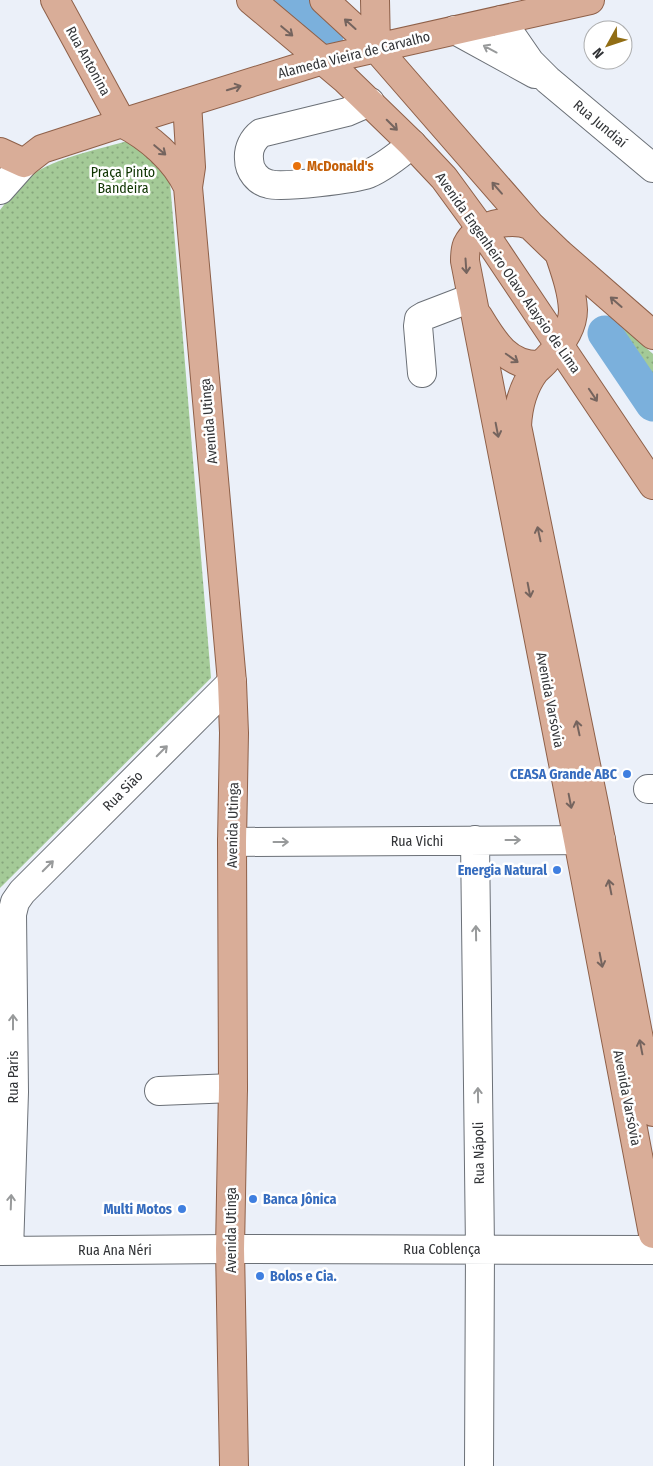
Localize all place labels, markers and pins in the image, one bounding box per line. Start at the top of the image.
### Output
place label: McDonald's [307,158,374,175]
marker: McDonald's [291,160,303,172]
place label: CEASA Grande ABC [510,766,618,783]
marker: CEASA Grande ABC [621,768,633,780]
place label: Energia Natural [458,862,547,879]
marker: Energia Natural [551,864,563,876]
place label: Banca Jônica [263,1191,336,1208]
marker: Banca Jônica [247,1193,259,1205]
place label: Multi Motos [104,1201,172,1218]
marker: Multi Motos [176,1203,188,1215]
place label: Bolos e Cia. [270,1268,337,1285]
marker: Bolos e Cia. [254,1270,266,1282]

